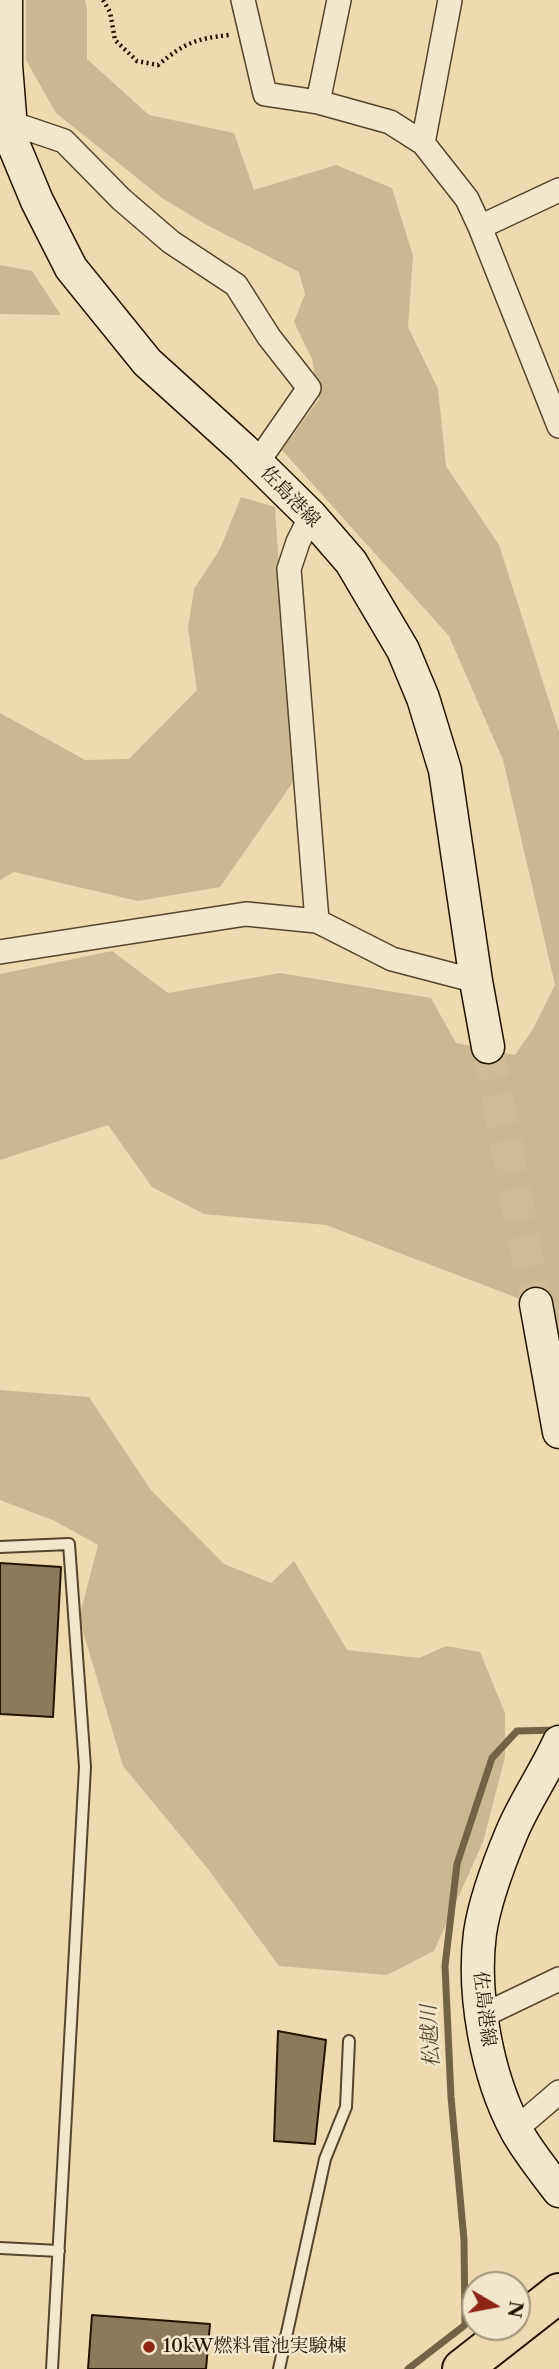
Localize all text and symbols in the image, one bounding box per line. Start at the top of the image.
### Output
street label: 佐島港線 [255,462,325,532]
street label: 佐島港線 [468,1970,500,2048]
water label: 松越川 [417,2004,445,2068]
north arrow [461,2271,531,2341]
text: N [502,2299,528,2320]
place label: 10kW燃料電池実験棟 [163,2336,346,2358]
marker: 10kW燃料電池実験棟 [141,2339,157,2355]

